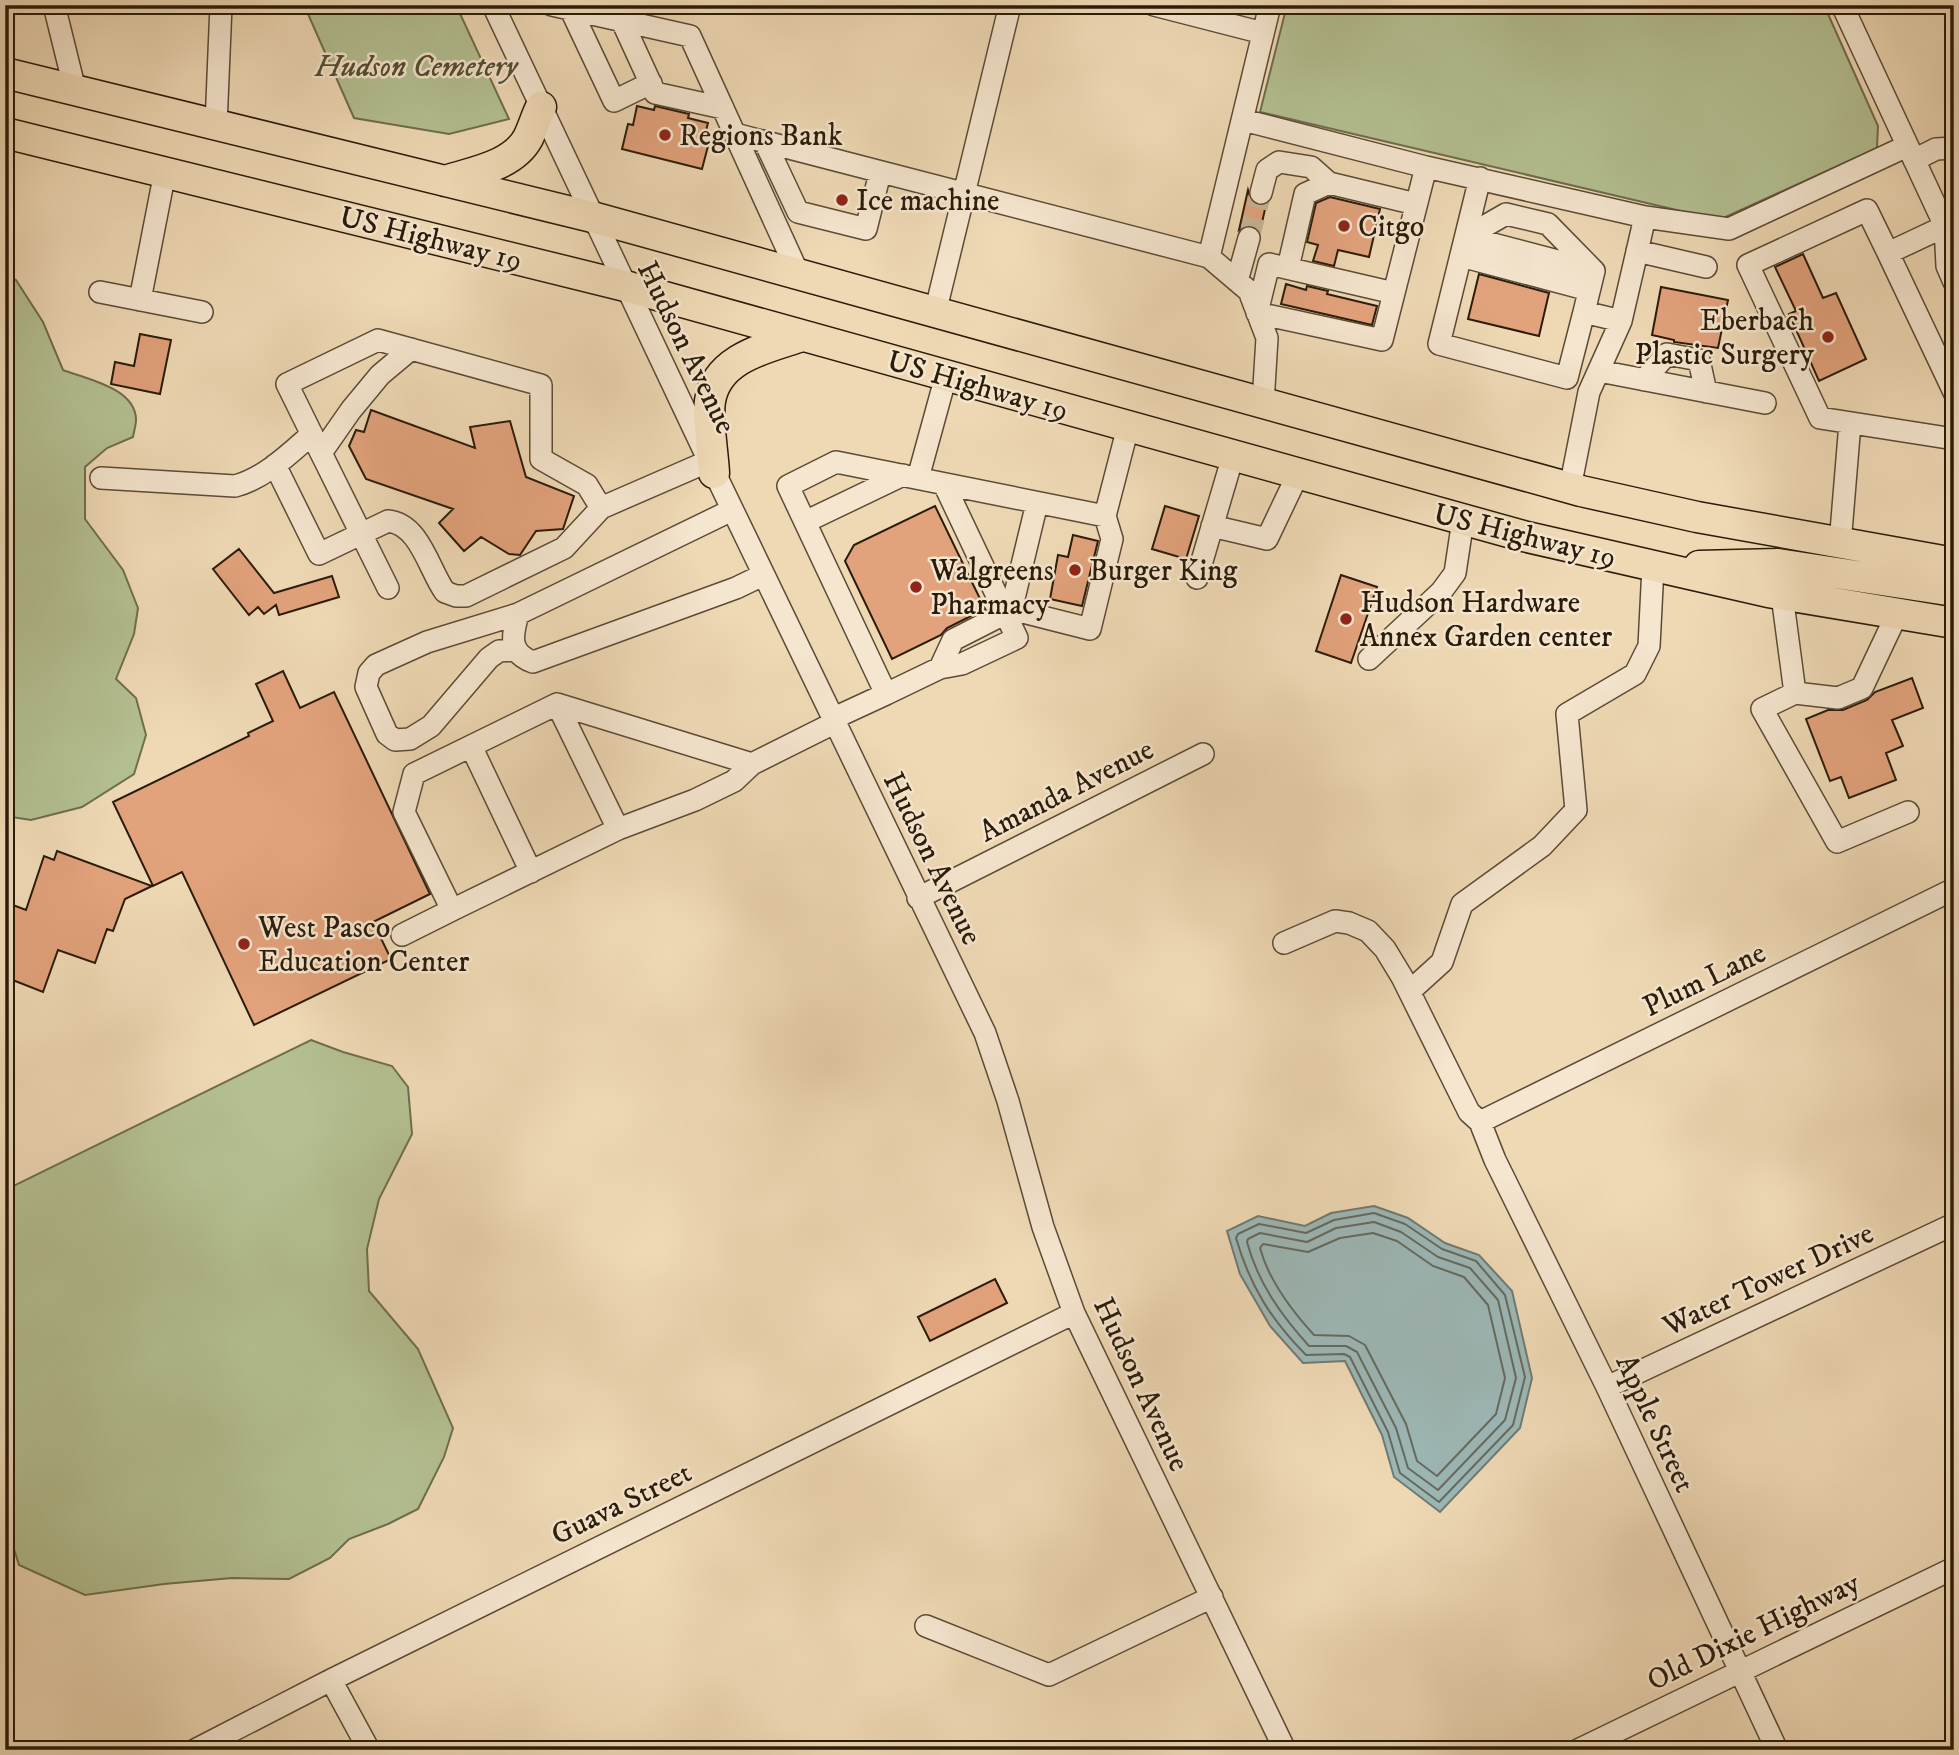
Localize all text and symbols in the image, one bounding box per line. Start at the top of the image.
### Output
park label: Hudson Cemetery [314,49,519,86]
place label: Regions Bank [679,118,843,155]
marker: Regions Bank [657,127,673,143]
place label: Ice machine [856,183,999,220]
marker: Ice machine [834,192,850,208]
street label: US Highway 19 [336,199,526,280]
place label: Citgo [1358,209,1424,246]
marker: Citgo [1336,218,1352,234]
street label: Hudson Avenue [628,255,743,440]
place label: Eberbach Plastic Surgery [1634,303,1815,374]
marker: Eberbach Plastic Surgery [1820,329,1836,345]
street label: US Highway 19 [883,343,1072,430]
street label: US Highway 19 [1430,496,1620,577]
place label: Walgreens Pharmacy [929,553,1054,624]
place label: Burger King [1089,553,1238,590]
marker: Burger King [1067,562,1083,578]
marker: Walgreens Pharmacy [908,579,924,595]
place label: Hudson Hardware Annex Garden center [1360,585,1612,656]
marker: Hudson Hardware Annex Garden center [1338,611,1354,627]
street label: Amanda Avenue [973,732,1160,851]
street label: Hudson Avenue [874,766,989,951]
place label: West Pasco Education Center [257,910,469,981]
street label: Plum Lane [1637,935,1772,1026]
marker: West Pasco Education Center [236,936,252,952]
street label: Water Tower Drive [1657,1215,1880,1346]
street label: Hudson Avenue [1084,1292,1197,1477]
street label: Apple Street [1607,1349,1703,1498]
street label: Guava Street [545,1455,698,1554]
street label: Old Dixie Highway [1641,1565,1867,1700]

